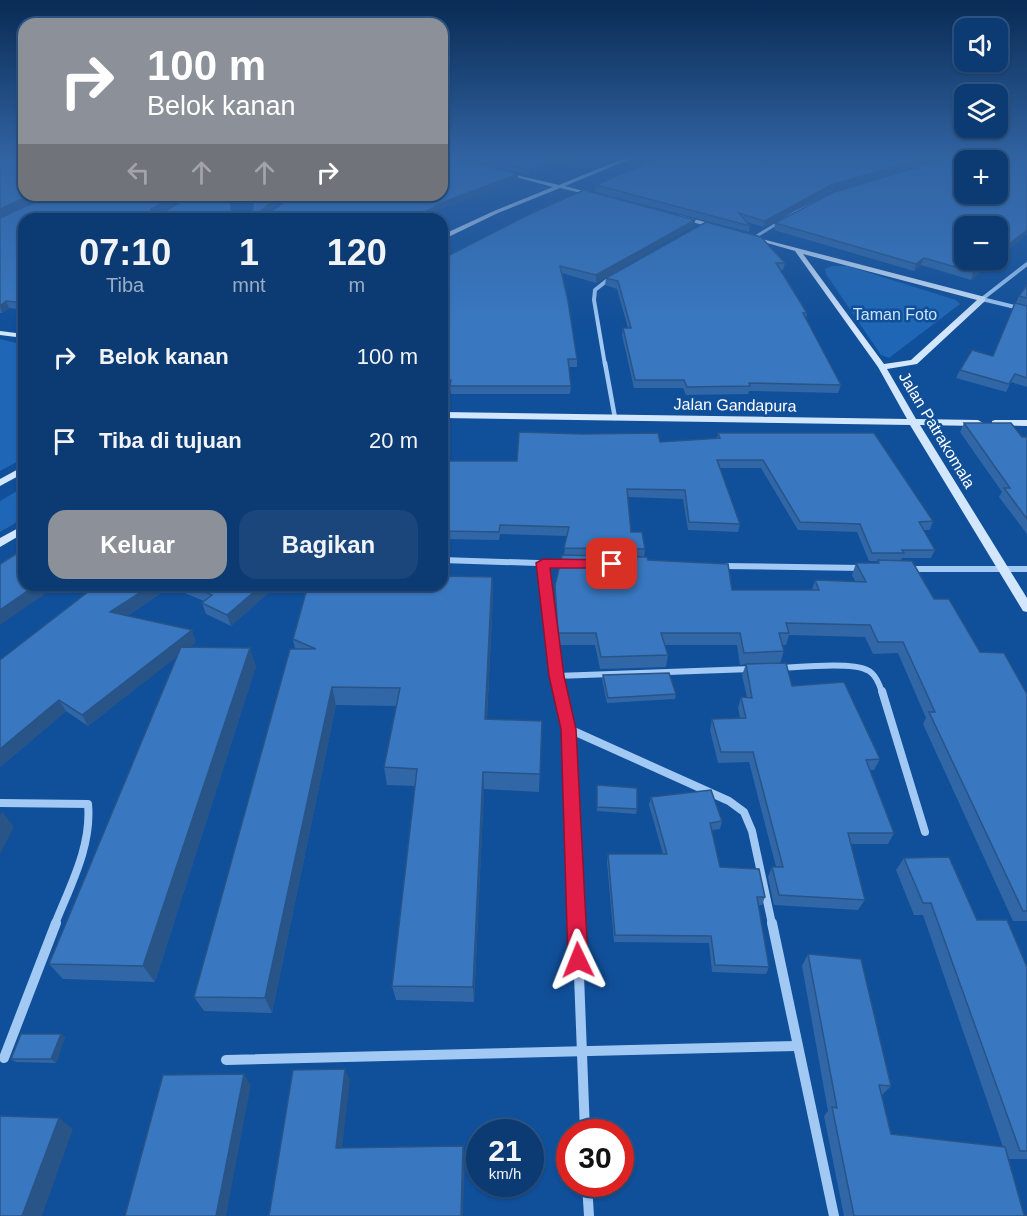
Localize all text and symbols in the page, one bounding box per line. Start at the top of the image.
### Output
map controls [954,18,1008,270]
button: sound [954,18,1008,72]
icon: right [48,42,126,120]
text: 100 m [147,42,266,89]
button: layers [954,84,1008,138]
text: Belok kanan [147,91,296,121]
button: + [954,150,1008,204]
icon: left [122,156,155,189]
icon: ahead [185,156,218,189]
icon: ahead [248,156,281,189]
icon: right [311,156,344,189]
button: − [954,216,1008,270]
text: 07:10 [79,232,171,273]
text: 1 [239,232,259,273]
text: 120 [327,232,387,273]
text: Tiba [106,274,144,296]
text: mnt [232,274,266,296]
text: m [349,274,365,296]
park label: Taman Foto [853,306,937,323]
icon: right [48,341,81,374]
text: Belok kanan [99,344,229,369]
text: 100 m [357,344,418,369]
street label: Jalan Patrakomala [896,369,978,491]
street label: Jalan Gandapura [673,395,797,415]
icon: arrive [48,425,81,458]
text: Tiba di tujuan [99,428,242,453]
text: 20 m [369,428,418,453]
button: Keluar [48,510,227,579]
button: Bagikan [239,510,418,579]
pin [586,538,637,589]
icon: arrive [595,547,628,580]
position arrow [546,928,610,992]
speed limit sign: 30 [556,1119,634,1197]
text: 21 [488,1134,522,1167]
text: km/h [489,1165,521,1182]

